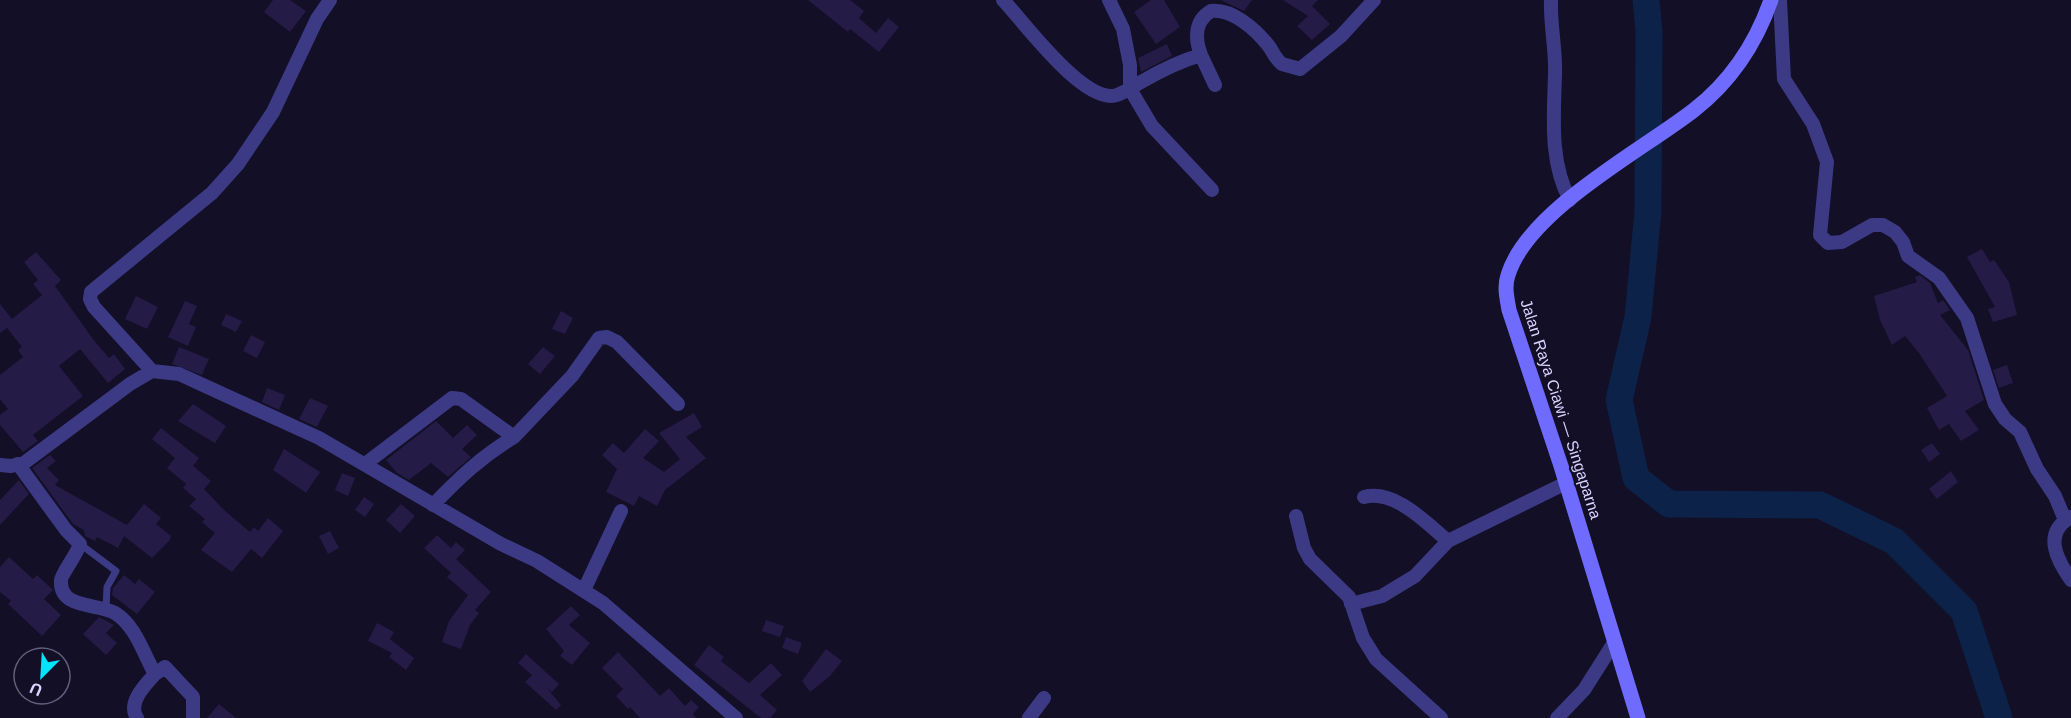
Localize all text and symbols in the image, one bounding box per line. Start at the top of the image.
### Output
street label: Jalan Raya Ciawi — Singaparna [1517,297,1605,521]
north arrow [12,646,72,706]
text: U [27,679,45,699]

